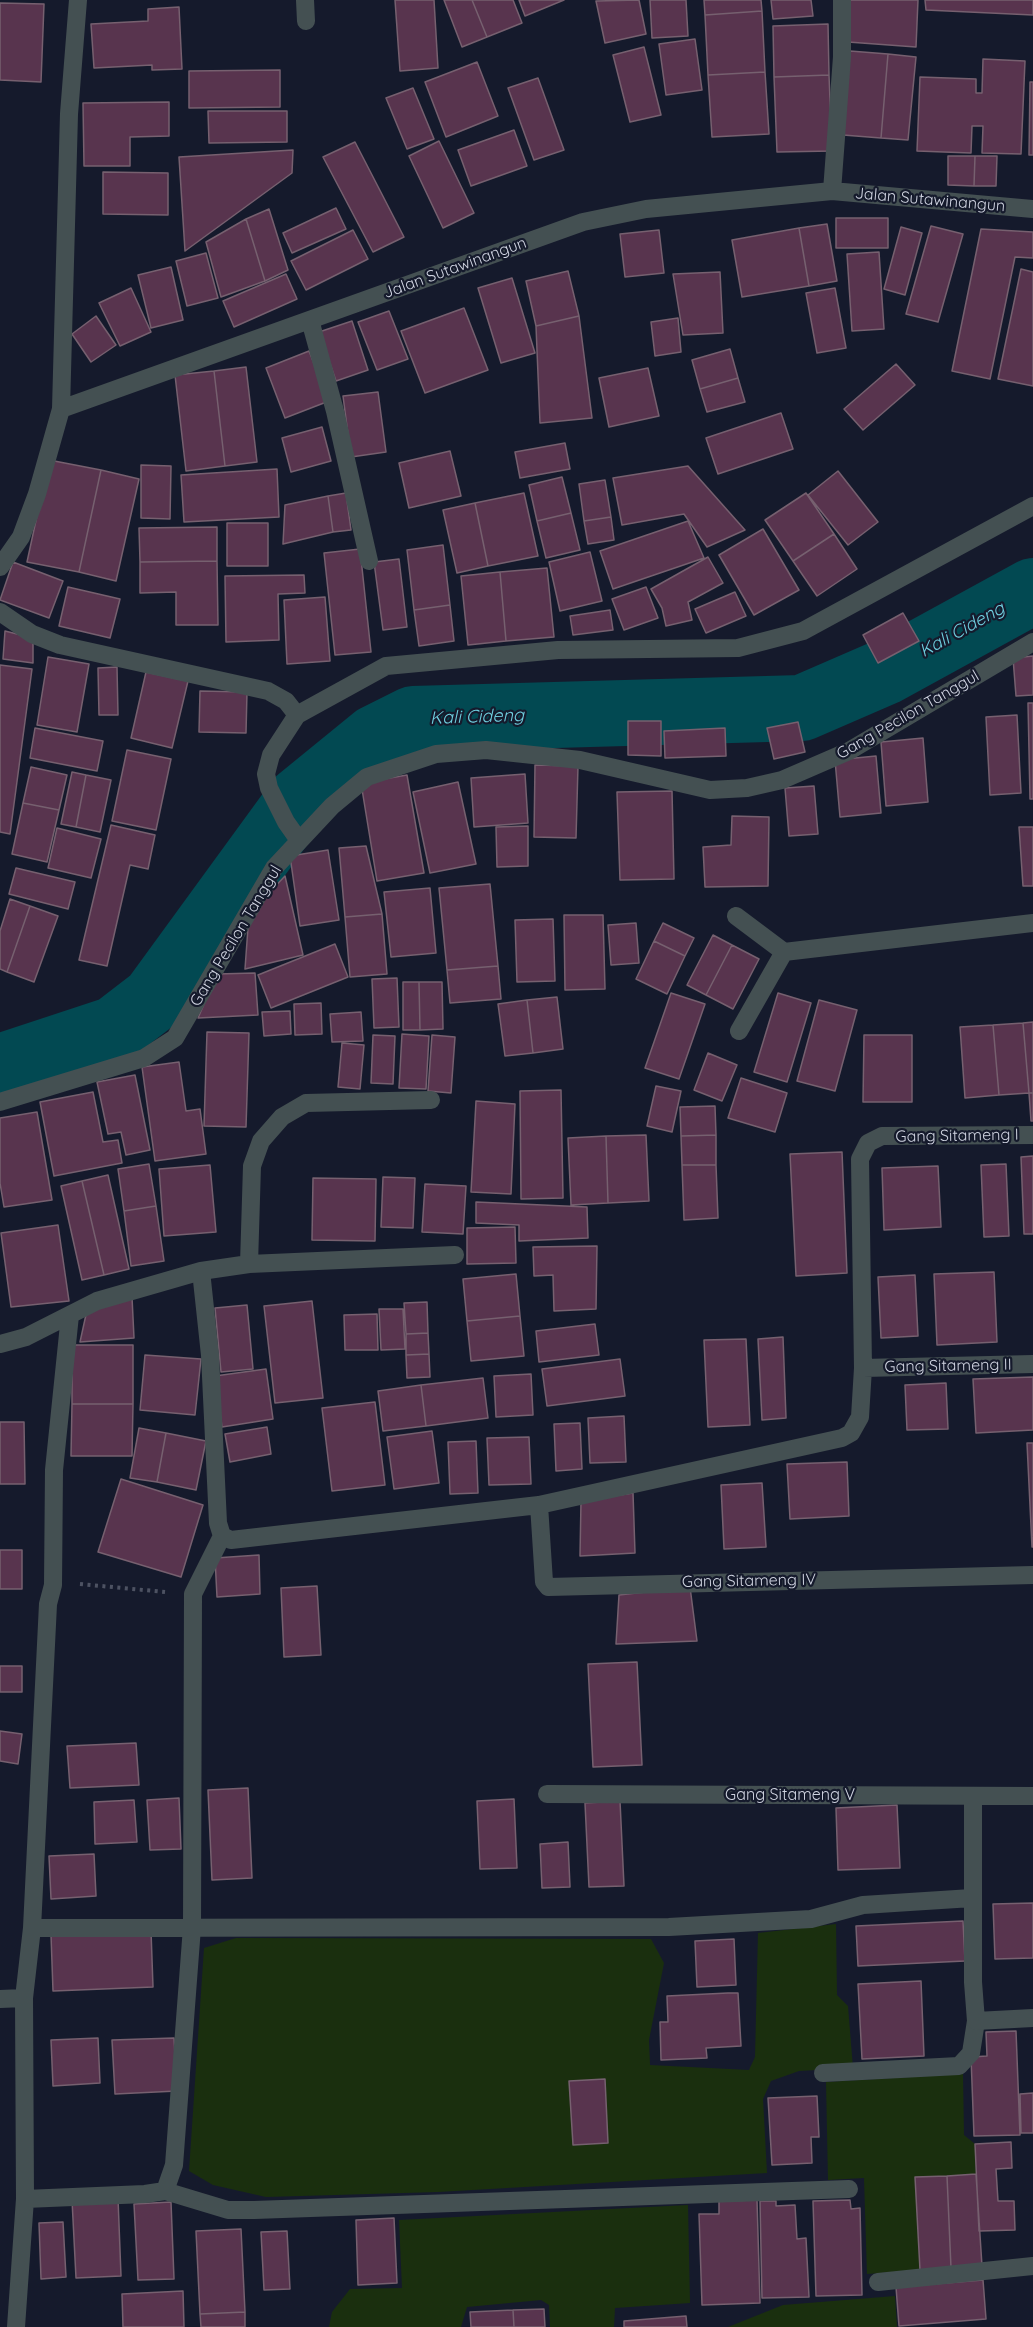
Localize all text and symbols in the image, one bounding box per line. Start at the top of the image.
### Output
street label: Jalan Sutawinangun [854,184,1006,216]
street label: Jalan Sutawinangun [381,233,529,303]
water label: Kali Cideng [916,598,1008,662]
street label: Gang Pecilon Tanggul [833,666,983,764]
water label: Kali Cideng [430,705,524,729]
street label: Gang Pecilon Tanggul [186,862,286,1010]
street label: Gang Sitameng I [895,1125,1019,1147]
street label: Gang Sitameng II [884,1355,1012,1377]
street label: Gang Sitameng IV [682,1570,816,1592]
street label: Gang Sitameng V [725,1785,855,1805]

